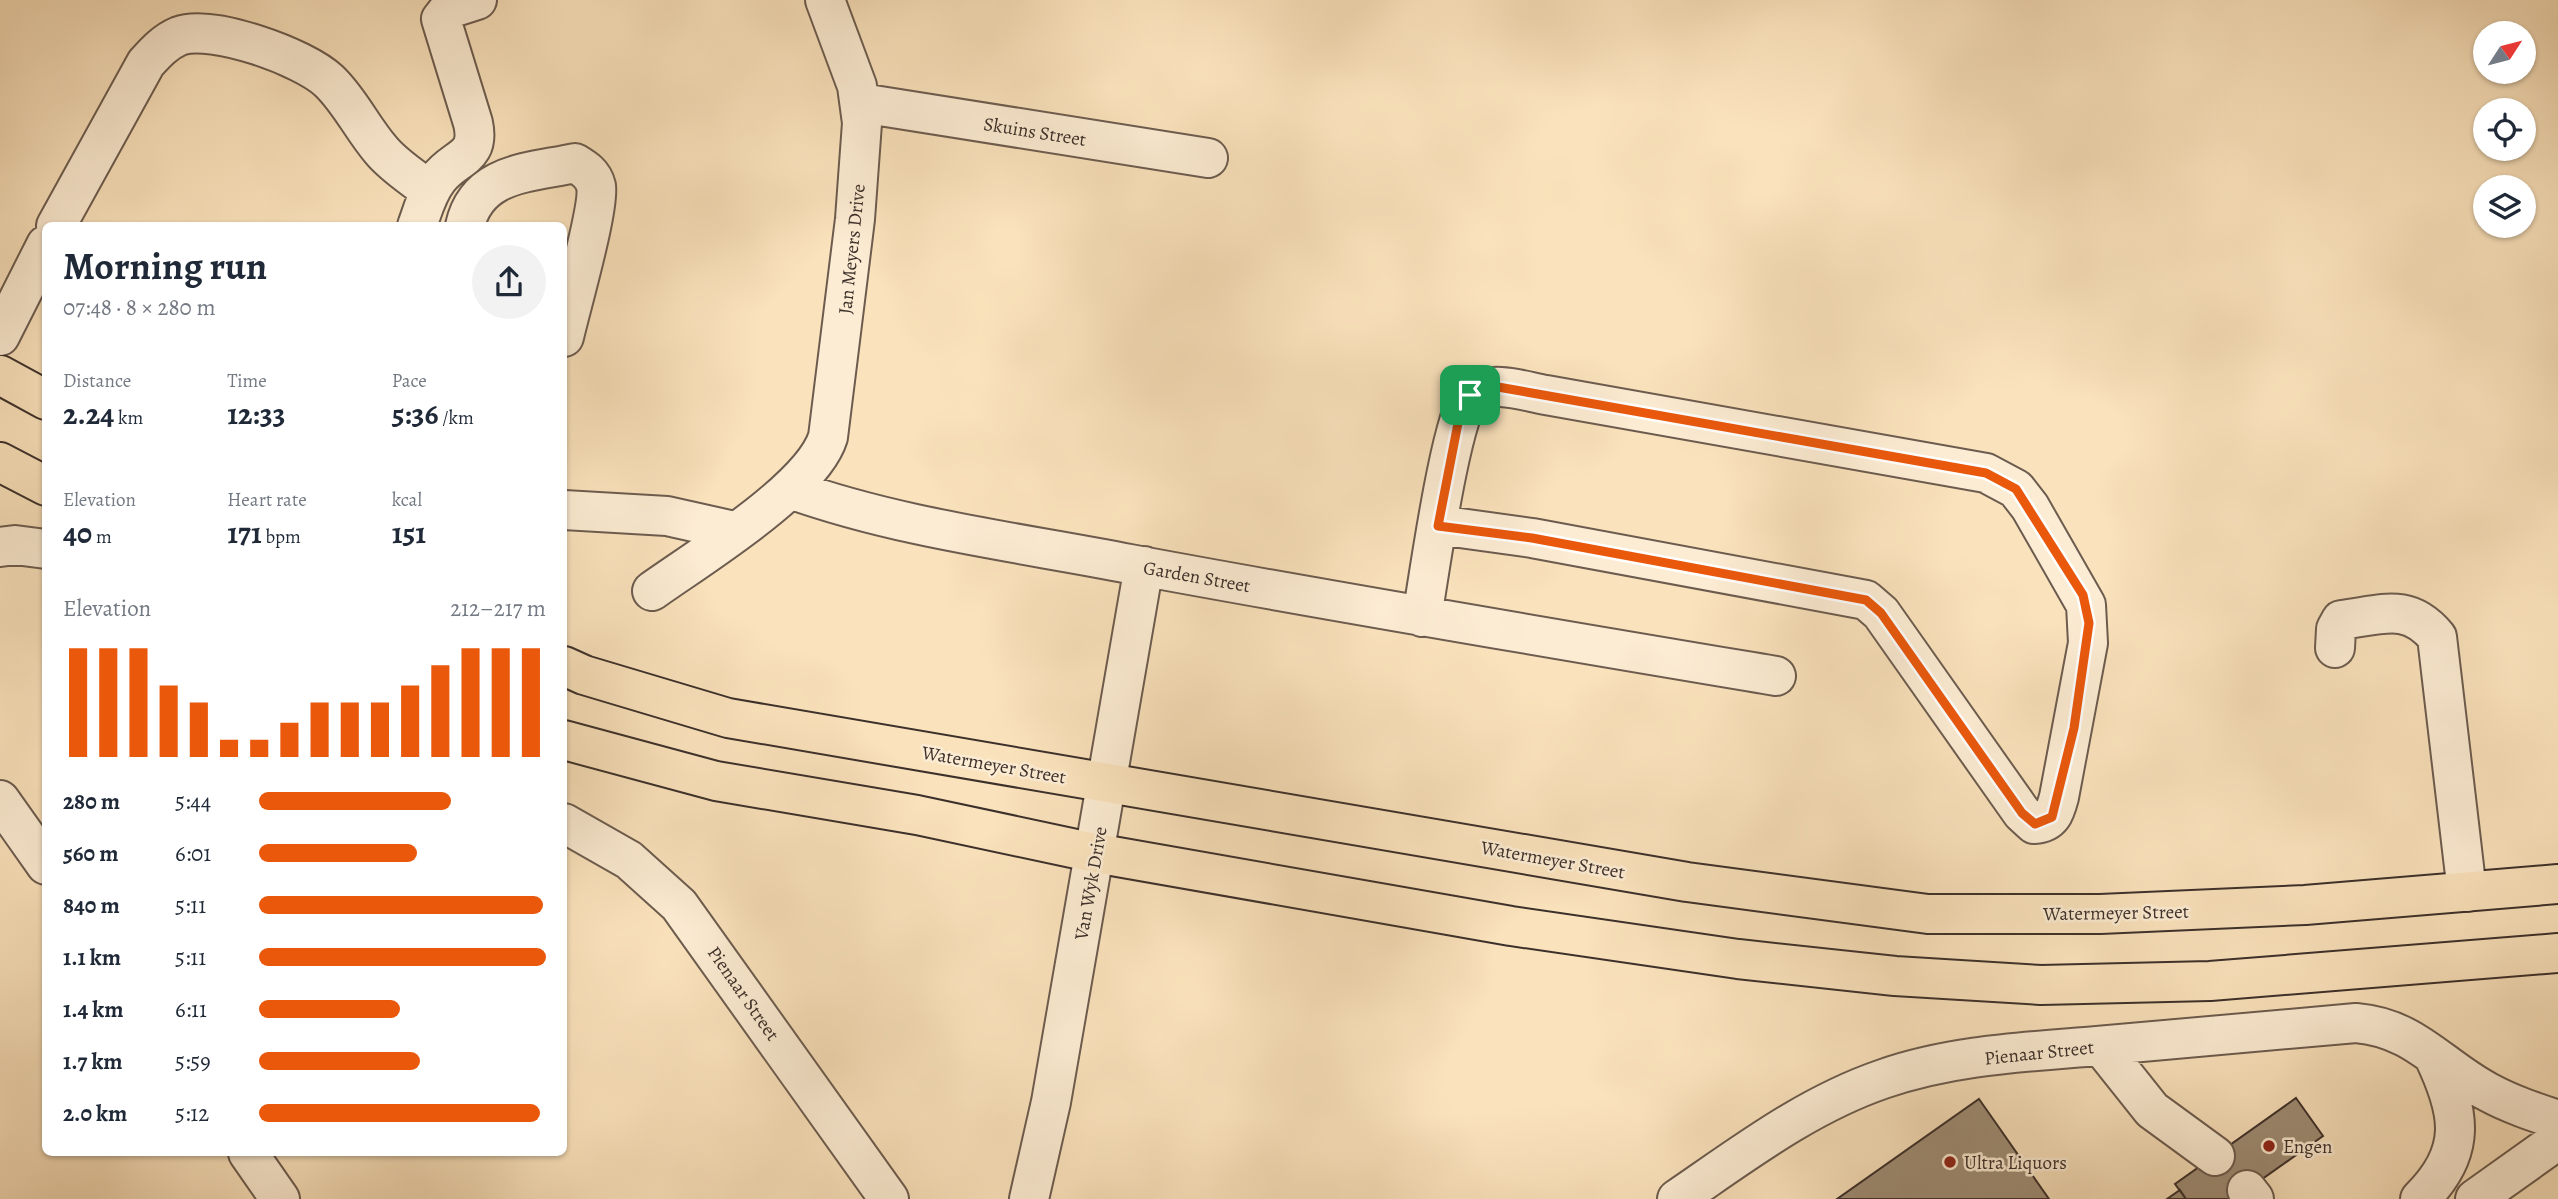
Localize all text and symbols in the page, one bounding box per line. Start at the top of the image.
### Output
north arrow [2473,21,2536,84]
map controls [2473,21,2536,238]
button: locate [2473,98,2536,161]
street label: Skuins Street [982,111,1088,153]
button: layers [2473,175,2536,238]
street label: Jan Meyers Drive [832,183,872,316]
text: Morning run [63,240,267,292]
button: share [472,245,546,319]
text: 07:48 · 8 × 280 m [63,292,216,323]
pin [1440,365,1500,425]
text: Distance [63,368,131,394]
text: Time [227,368,267,394]
text: Pace [392,368,427,394]
icon: arrive [1451,376,1489,414]
text: 2.24 [63,394,114,434]
text: 12:33 [227,394,286,434]
text: 5:36 [392,394,439,434]
text: km [114,405,143,431]
text: /km [439,405,474,431]
text: Elevation [63,487,136,513]
text: Heart rate [227,487,307,513]
text: kcal [392,487,422,513]
text: 40 [63,513,92,553]
text: 171 [227,513,262,553]
text: 151 [392,513,426,553]
text: m [92,524,112,550]
text: bpm [262,524,301,550]
street label: Garden Street [1141,555,1252,599]
text: Elevation [63,593,151,624]
text: 212–217 m [450,593,546,624]
street label: Watermeyer Street [919,739,1068,790]
text: 280 m [63,786,120,817]
text: 5:44 [175,786,211,817]
street label: Van Wyk Drive [1068,824,1114,943]
street label: Watermeyer Street [1478,834,1627,885]
text: 560 m [63,838,118,869]
text: 6:01 [175,838,211,869]
text: 840 m [63,890,120,921]
text: 5:11 [175,890,206,921]
street label: Watermeyer Street [2042,899,2189,927]
street label: Pienaar Street [701,941,785,1046]
text: 1.1 km [63,942,121,973]
text: 5:11 [175,942,206,973]
text: 1.4 km [63,994,124,1025]
text: 6:11 [175,994,207,1025]
street label: Pienaar Street [1983,1034,2095,1072]
text: 1.7 km [63,1046,123,1077]
text: 5:59 [175,1046,211,1077]
text: 2.0 km [63,1098,127,1129]
text: 5:12 [175,1098,209,1129]
place label: Engen [2283,1134,2333,1160]
marker: Engen [2261,1138,2277,1154]
place label: Ultra Liquors [1964,1150,2067,1176]
marker: Ultra Liquors [1942,1154,1958,1170]

